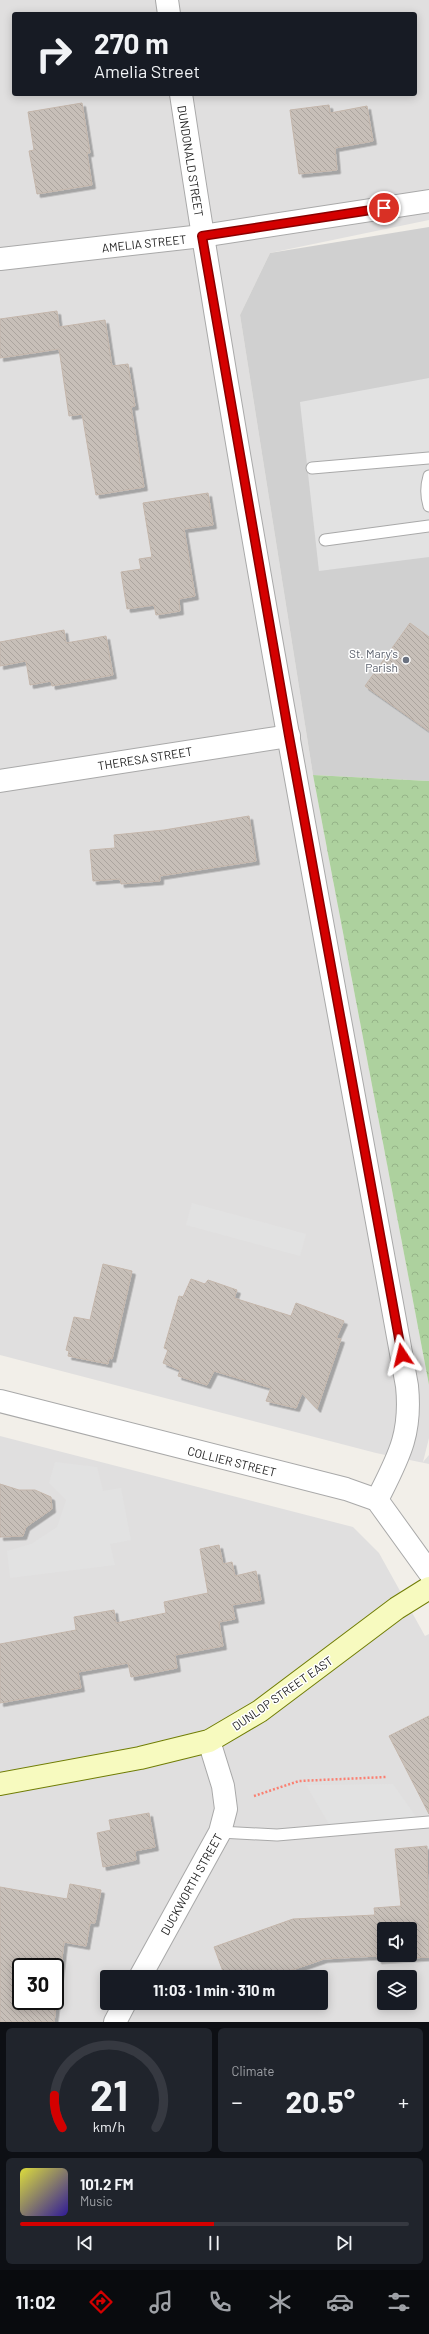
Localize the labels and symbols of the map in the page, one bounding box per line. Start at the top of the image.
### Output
street label: DUNDONALD STREET [175,104,207,218]
pin [367,191,401,225]
street label: AMELIA STREET [101,232,187,254]
place label: St. Mary's Parish [349,646,398,674]
marker: St. Mary's Parish [401,655,411,665]
street label: THERESA STREET [97,744,193,772]
position arrow [381,1334,423,1376]
street label: COLLIER STREET [186,1443,278,1479]
street label: DUNLOP STREET EAST [229,1653,335,1733]
street label: DUCKWORTH STREET [157,1831,225,1937]
speed limit sign: 30 [12,1958,64,2010]

